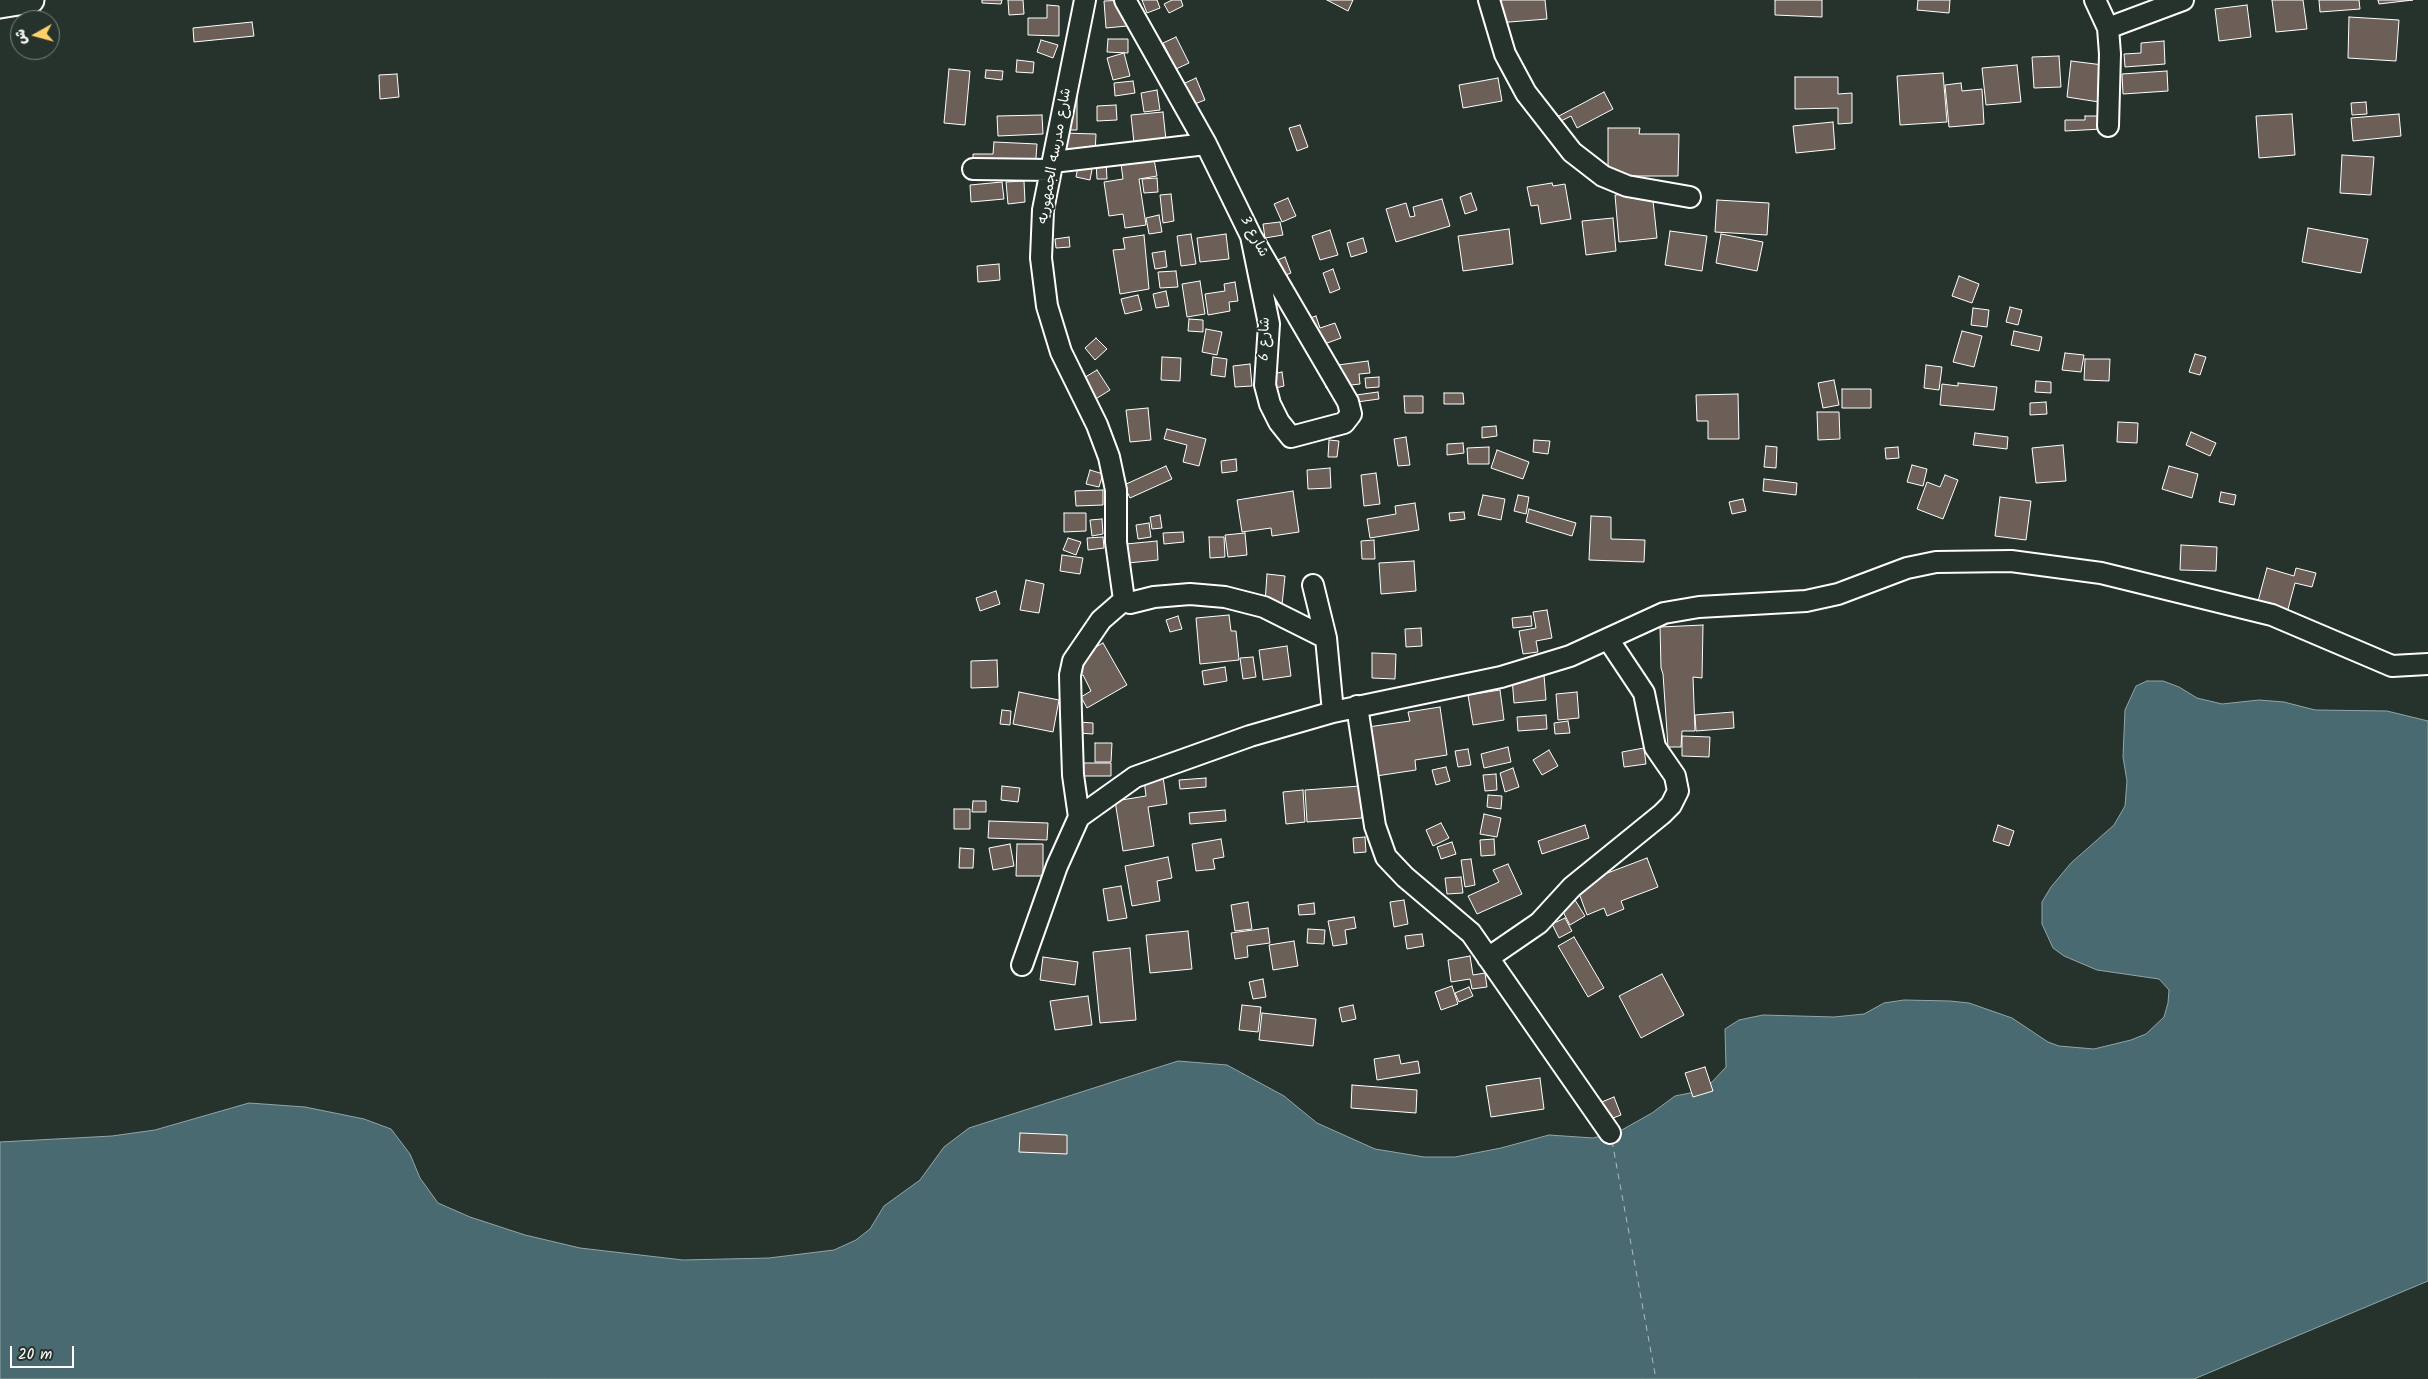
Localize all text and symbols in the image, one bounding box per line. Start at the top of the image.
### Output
north arrow [10,10,60,60]
text: ش [9,28,33,46]
street label: شارع مدرسه الجمهوريه [1036,87,1076,225]
street label: شارع 3 [1235,214,1271,260]
street label: شارع 6 [1257,317,1275,361]
scale bar [12,1336,76,1368]
text: 20 m [18,1343,52,1367]

